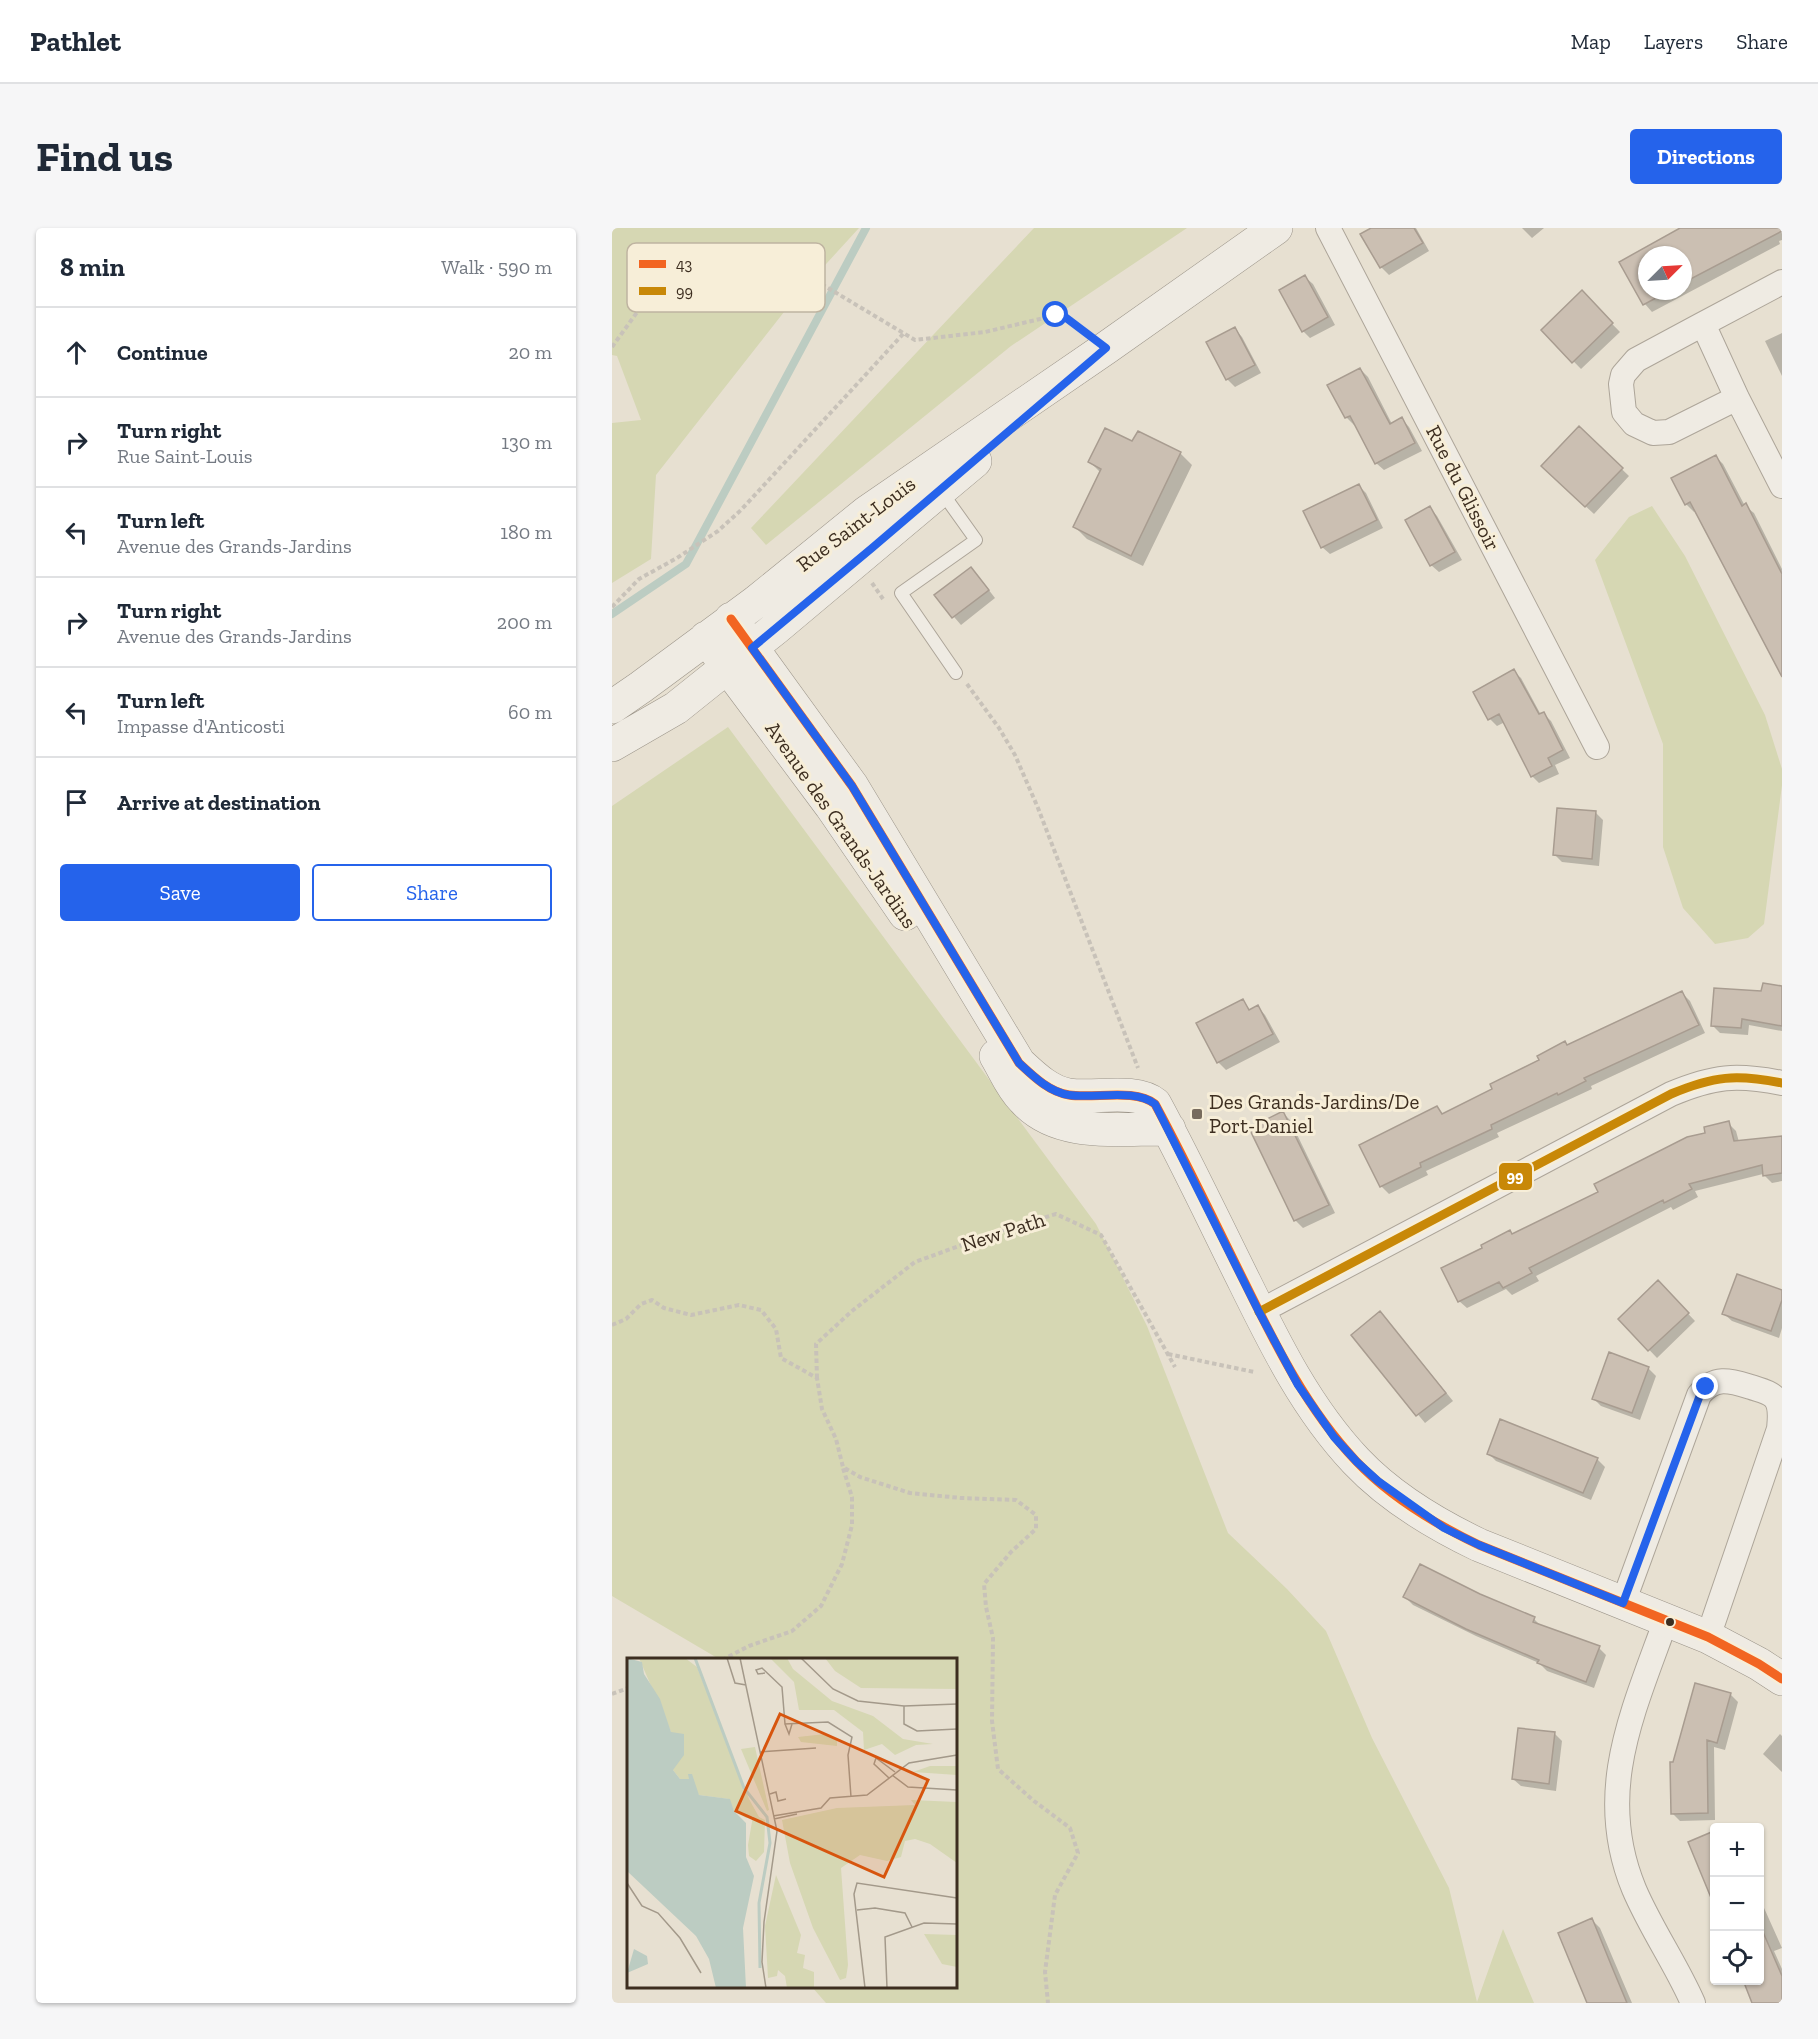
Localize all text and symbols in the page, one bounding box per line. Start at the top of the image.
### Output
text: Pathlet [30,25,121,58]
text: Map [1571,29,1611,54]
text: Layers [1644,29,1703,54]
text: Share [1736,29,1788,54]
button: Directions [1630,129,1782,184]
text: Find us [36,131,173,182]
legend [627,243,825,312]
north arrow [1638,246,1692,300]
text: 8 min [60,251,125,283]
text: Walk · 590 m [441,255,552,279]
text: 43 [676,255,693,274]
text: 99 [676,282,693,301]
route start [1042,301,1068,327]
icon: ahead [60,336,93,369]
text: Continue [117,339,208,366]
text: 20 m [508,340,552,364]
text: Turn right [117,417,221,444]
street label: Rue du Glissoir [1421,421,1506,555]
icon: right [60,426,93,459]
text: 130 m [501,430,552,454]
text: Rue Saint-Louis [117,444,253,468]
street label: Rue Saint-Louis [791,471,920,576]
text: Turn left [117,507,204,534]
icon: left [60,516,93,549]
text: 180 m [500,520,552,544]
text: Avenue des Grands-Jardins [117,534,352,558]
text: Turn right [117,597,221,624]
icon: right [60,606,93,639]
text: 200 m [497,610,552,634]
text: Avenue des Grands-Jardins [117,624,352,648]
text: Turn left [117,687,204,714]
icon: left [60,696,93,729]
text: 60 m [508,700,552,724]
text: Impasse d'Anticosti [117,714,285,738]
street label: Avenue des Grands-Jardins [760,717,922,933]
icon: arrive [60,786,93,819]
text: Arrive at destination [117,789,320,816]
button: Save [60,864,300,921]
button: Share [312,864,552,921]
place label: Des Grands-Jardins/De Port-Daniel [1209,1089,1419,1138]
marker: Des Grands-Jardins/De Port-Daniel [1190,1107,1204,1121]
line badge: 99 [1498,1162,1533,1191]
text: 99 [1506,1167,1524,1186]
street label: New Path [958,1206,1048,1257]
route end [1692,1373,1718,1399]
unlabelled marker [1664,1616,1676,1628]
inset map [627,1658,957,1988]
map controls [1710,1823,1764,1985]
button: + [1710,1823,1764,1877]
button: − [1710,1877,1764,1931]
button: locate [1710,1931,1764,1985]

